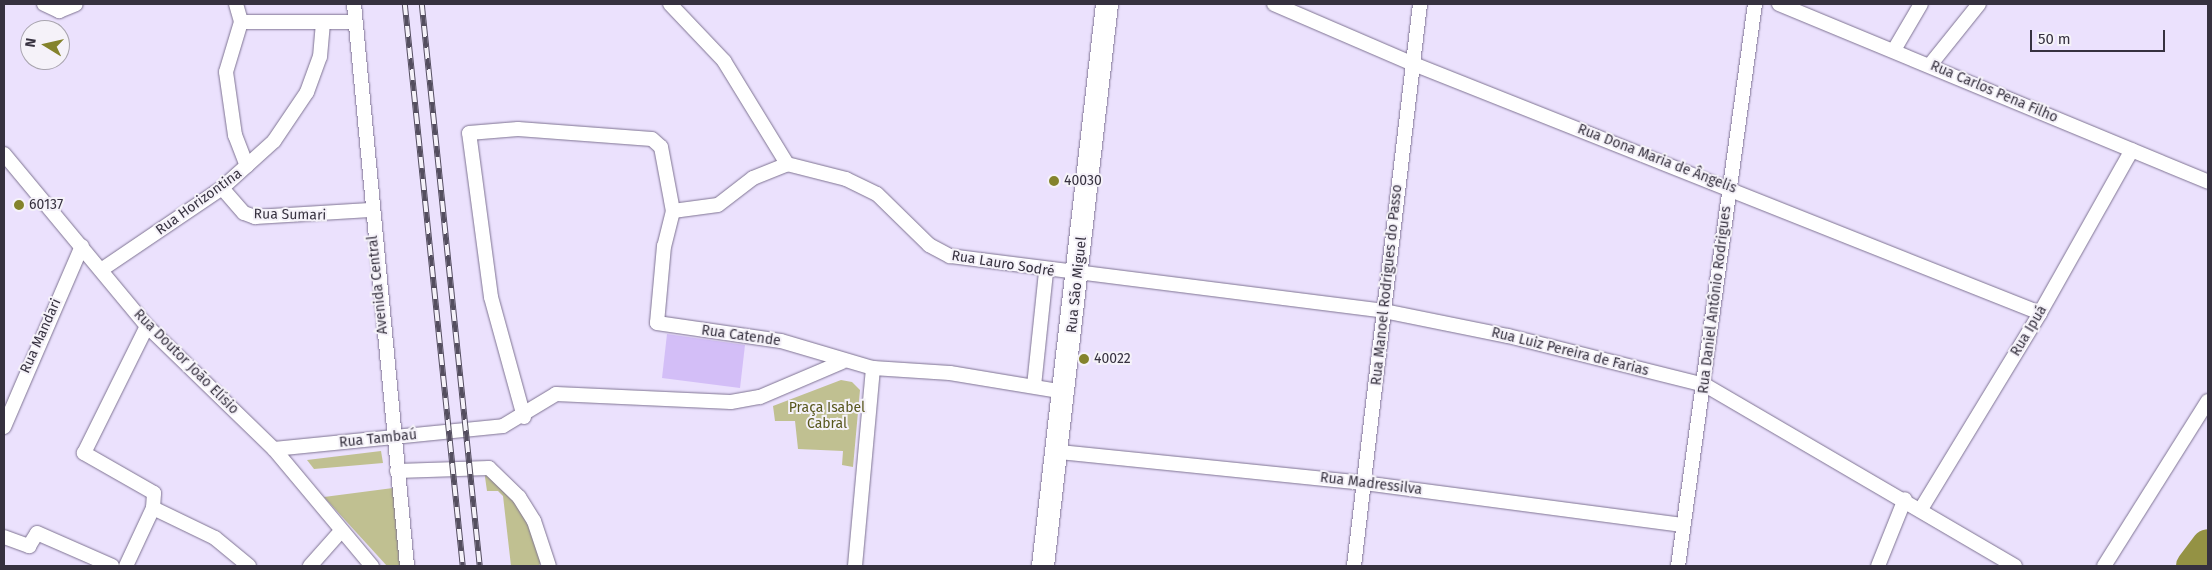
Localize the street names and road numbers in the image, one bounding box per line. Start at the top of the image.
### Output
street label: Rua Carlos Pena Filho [1928,58,2060,126]
street label: Rua Dona Maria de Ângelis [1575,121,1739,197]
street label: Rua Horizontina [153,165,245,239]
street label: Rua Manoel Rodrigues do Passo [1368,184,1406,386]
street label: Rua Daniel Antônio Rodrigues [1695,205,1735,395]
street label: Rua Sumari [254,206,326,224]
street label: Avenida Central [364,235,392,335]
street label: Rua São Miguel [1064,236,1090,334]
street label: Rua Lauro Sodré [950,248,1056,280]
street label: Rua Mandari [17,296,65,376]
street label: Rua Ipuá [2007,303,2051,359]
street label: Rua Doutor João Elísio [130,306,242,418]
street label: Rua Catende [700,322,782,350]
street label: Rua Luiz Pereira de Farias [1490,324,1650,380]
street label: Rua Tambaú [338,427,418,451]
street label: Rua Madressilva [1319,469,1423,499]

